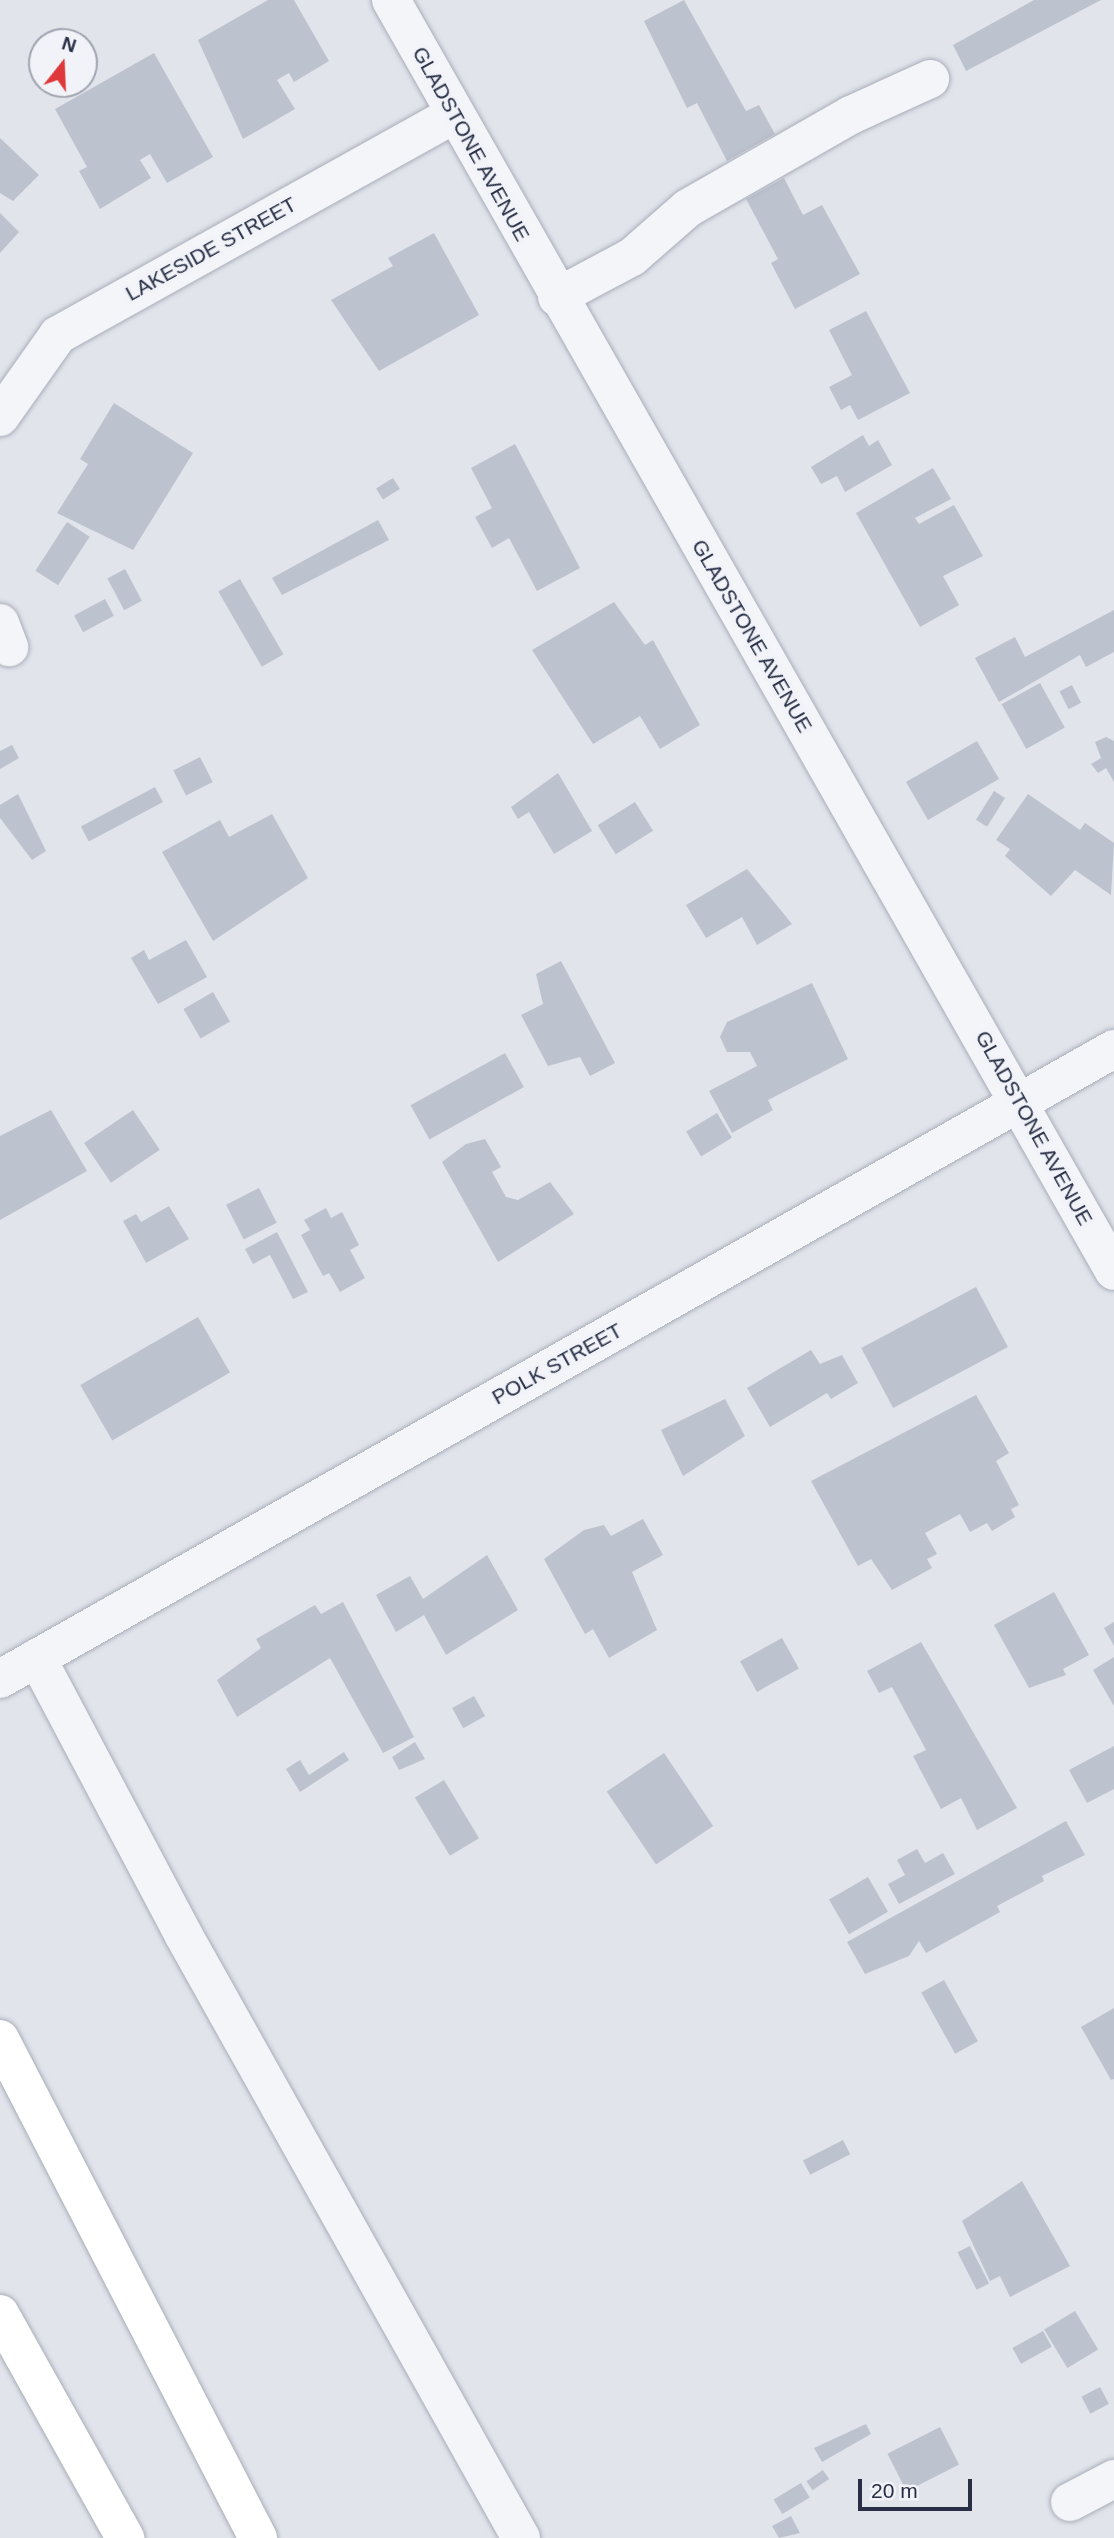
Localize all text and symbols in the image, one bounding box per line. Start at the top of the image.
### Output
north arrow [28,28,98,98]
text: N [59,32,79,57]
street label: GLADSTONE AVENUE [407,42,535,246]
street label: LAKESIDE STREET [121,192,301,306]
street label: GLADSTONE AVENUE [686,535,818,737]
street label: GLADSTONE AVENUE [970,1026,1098,1230]
street label: POLK STREET [488,1318,626,1410]
scale bar [862,2464,976,2508]
text: 20 m [871,2479,918,2502]

